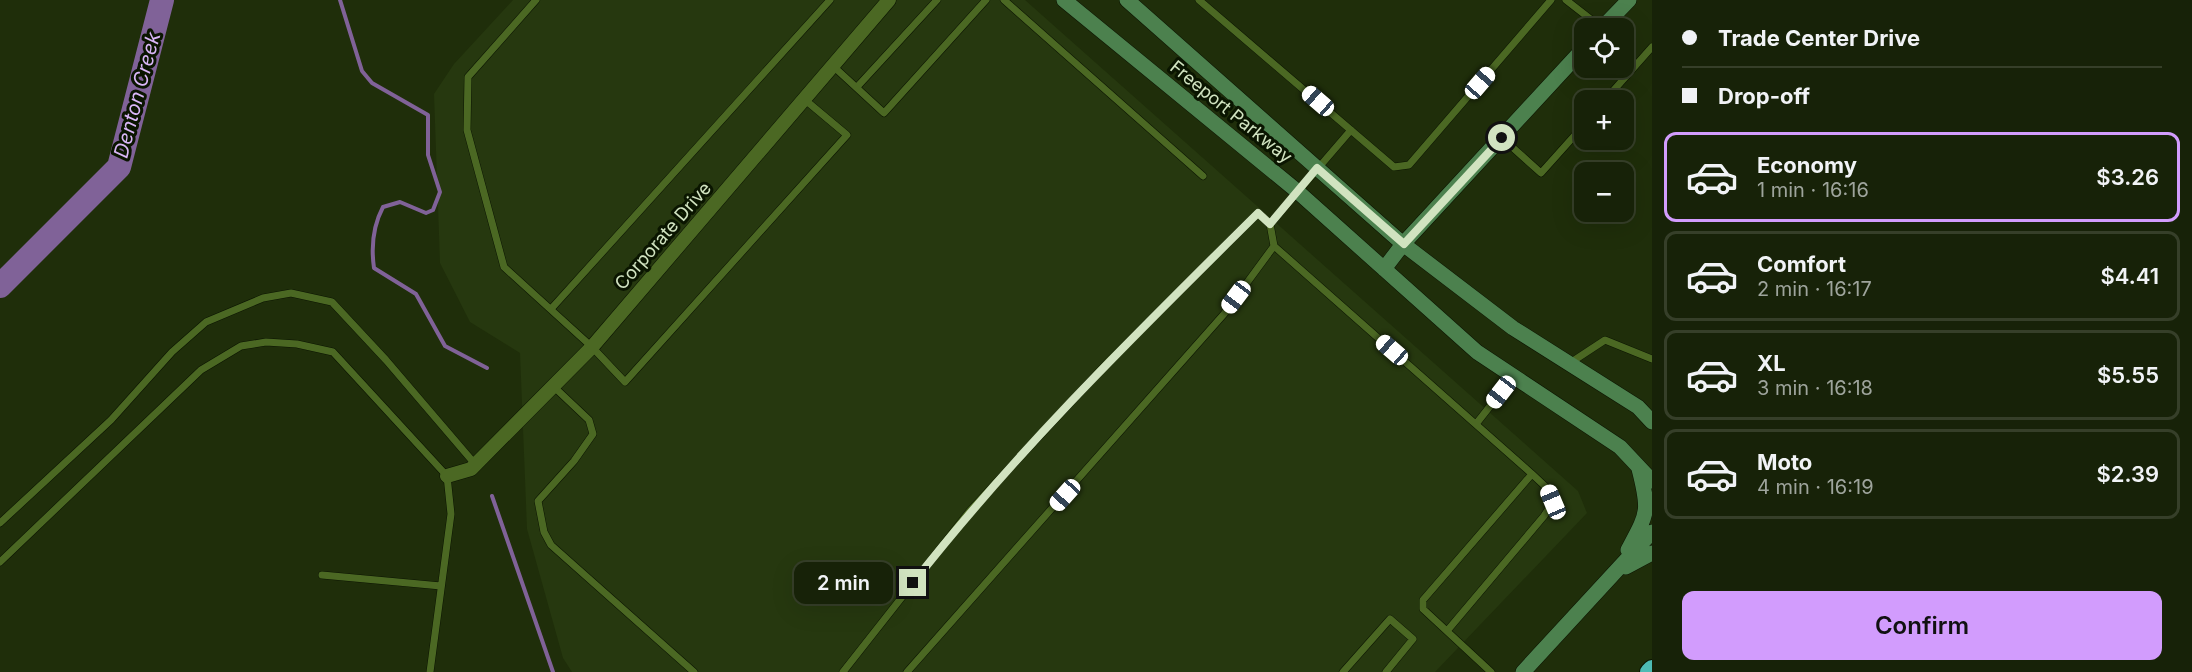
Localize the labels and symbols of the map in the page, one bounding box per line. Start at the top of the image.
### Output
water label: Denton Creek [109,28,166,161]
street label: Freeport Parkway [1166,56,1296,167]
car [1461,64,1499,102]
car [1299,82,1337,120]
route start [1488,124,1515,151]
street label: Corporate Drive [610,178,715,294]
car [1218,277,1254,317]
car [1373,331,1411,369]
car [1483,372,1519,412]
car [1046,476,1084,514]
car [1538,482,1568,522]
callout: 2 min [793,562,892,604]
route end [899,569,926,596]

